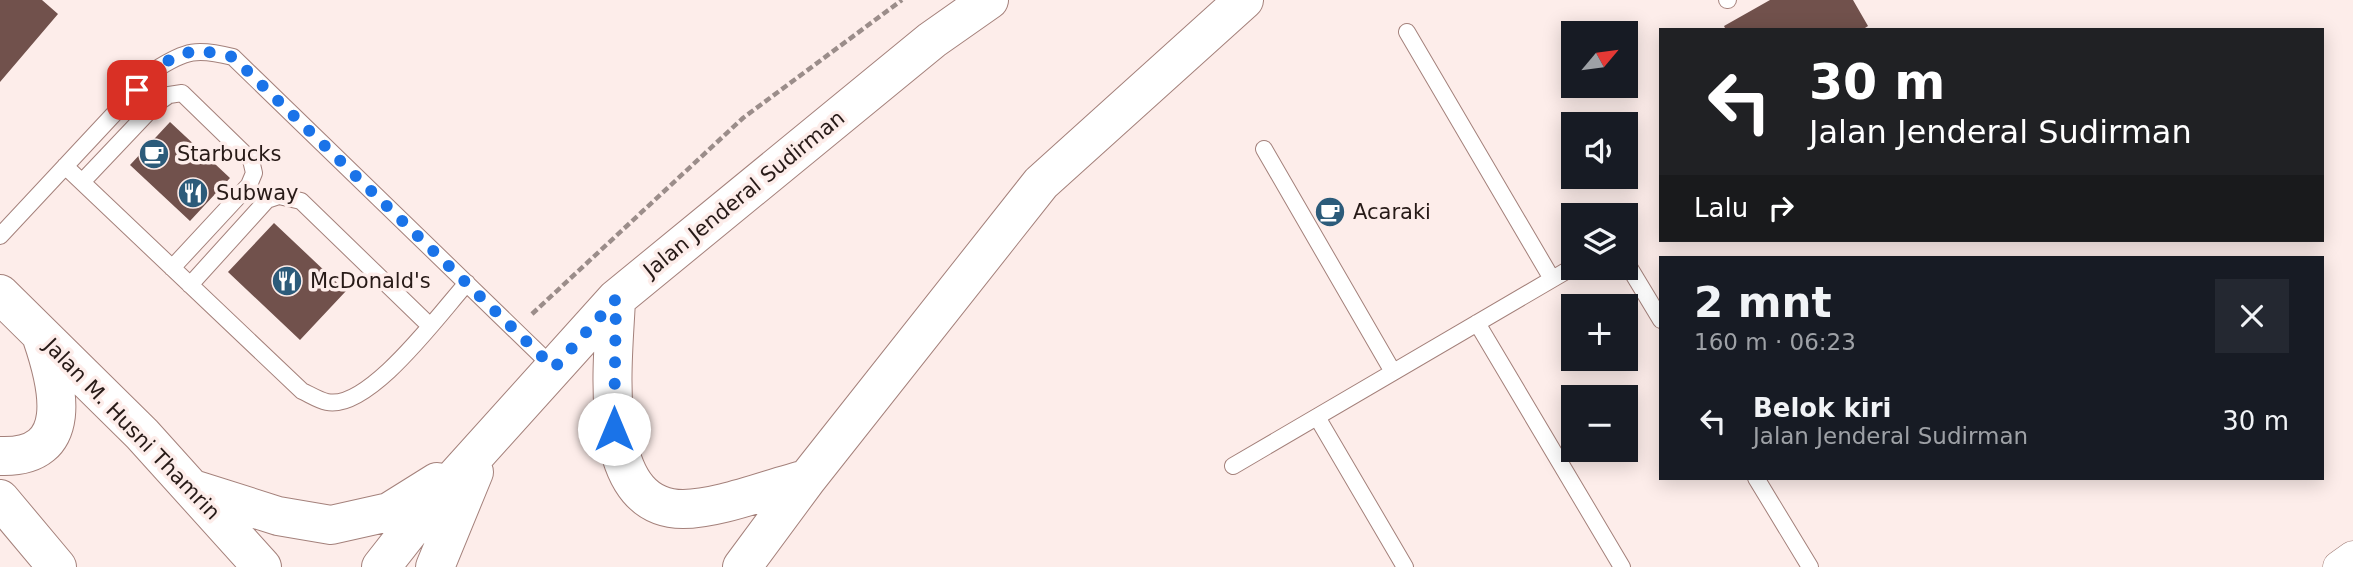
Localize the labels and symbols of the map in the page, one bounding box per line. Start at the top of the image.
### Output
north arrow [1561,21,1638,98]
pin [107,60,167,120]
street label: Jalan Jenderal Sudirman [637,106,849,284]
cafe icon: Starbucks [137,137,171,171]
place label: Starbucks [177,142,281,166]
restaurant icon: Subway [176,176,210,210]
place label: Subway [216,181,298,205]
cafe icon: Acaraki [1313,195,1347,229]
place label: Acaraki [1353,200,1431,224]
restaurant icon: McDonald's [270,264,304,298]
place label: McDonald's [310,269,431,293]
street label: Jalan M. Husni Thamrin [38,332,225,524]
position arrow [577,392,651,466]

